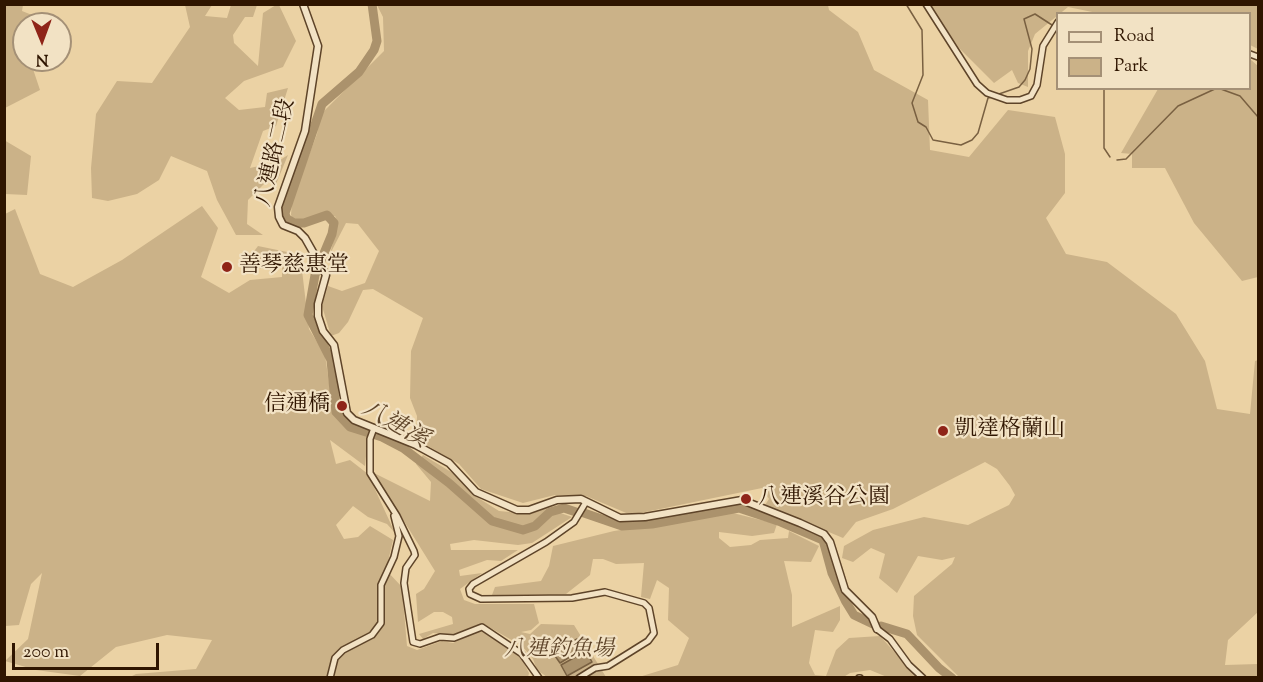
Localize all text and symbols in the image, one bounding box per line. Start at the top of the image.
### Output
north arrow [12,12,72,72]
legend [1056,12,1251,90]
text: Road [1114,24,1154,50]
text: N [36,47,49,70]
text: Park [1114,54,1148,80]
street label: 八連路二段 [252,96,302,210]
place label: 善琴慈惠堂 [239,254,349,280]
marker: 善琴慈惠堂 [220,260,234,274]
place label: 信通橋 [264,393,330,419]
water label: 八連溪 [356,396,432,456]
marker: 信通橋 [335,399,349,413]
place label: 凱達格蘭山 [955,418,1065,444]
marker: 凱達格蘭山 [936,424,950,438]
place label: 八連溪谷公園 [758,486,890,512]
marker: 八連溪谷公園 [739,492,753,506]
scale bar [15,631,162,669]
park label: 八連釣魚場 [504,638,614,664]
text: 200 m [23,640,69,666]

